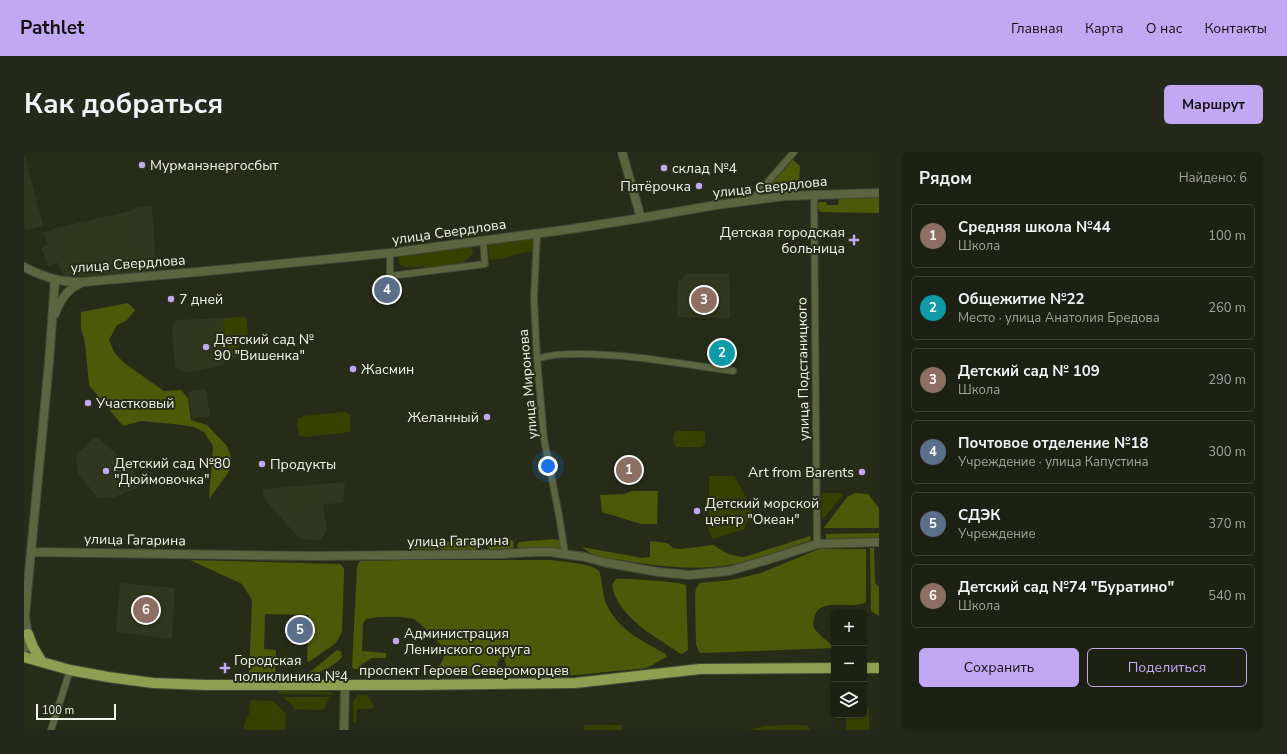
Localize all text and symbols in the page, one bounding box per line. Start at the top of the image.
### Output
text: Pathlet [20,15,84,41]
text: Главная [1011,19,1063,38]
text: Карта [1085,19,1124,38]
text: О нас [1146,19,1182,38]
text: Контакты [1204,19,1267,38]
text: Как добраться [24,85,223,123]
button: Маршрут [1164,85,1263,124]
place label: Мурманэнергосбыт [150,156,279,175]
place label: склад №4 [672,159,737,178]
marker: Мурманэнергосбыт [137,160,147,170]
marker: склад №4 [659,163,669,173]
text: Рядом [919,167,972,190]
text: Найдено: 6 [1179,169,1247,187]
street label: улица Свердлова [712,172,828,202]
place label: Пятёрочка [620,177,691,196]
marker: Пятёрочка [694,181,704,191]
street label: улица Свердлова [391,215,507,249]
text: Средняя школа №44 [958,217,1111,237]
place label: Детская городская больница [720,223,845,258]
text: 1 [929,227,937,245]
text: 100 m [1208,227,1246,245]
marker: Детская городская больница [848,234,860,246]
text: Школа [958,237,1000,255]
street label: улица Свердлова [70,251,186,277]
pin: 4 [374,275,400,305]
pin: 3 [691,285,717,315]
text: Общежитие №22 [958,289,1084,309]
place label: 7 дней [179,290,223,309]
marker: 7 дней [166,294,176,304]
street label: улица Подстаницкого [792,297,814,441]
text: 2 [929,299,937,317]
text: 260 m [1208,299,1246,317]
text: Место · улица Анатолия Бредова [958,309,1160,327]
street label: улица Миронова [514,328,542,440]
place label: Детский сад № 90 "Вишенка" [214,330,314,365]
pin: 2 [709,338,735,368]
marker: Детский сад № 90 "Вишенка" [201,342,211,352]
place label: Жасмин [361,360,414,379]
text: Детский сад № 109 [958,361,1100,381]
marker: Жасмин [348,364,358,374]
text: 3 [929,371,937,389]
text: 290 m [1208,371,1246,389]
text: Школа [958,381,1000,399]
place label: Участковый [95,394,174,413]
marker: Участковый [83,398,93,408]
place label: Желанный [408,408,479,427]
marker: Желанный [482,412,492,422]
text: Почтовое отделение №18 [958,433,1148,453]
text: 4 [929,443,937,461]
text: 300 m [1208,443,1246,461]
text: Учреждение · улица Капустина [958,453,1149,471]
place label: Детский сад №80 "Дюймовочка" [114,454,231,489]
place label: Продукты [270,455,336,474]
pin: 1 [616,455,642,485]
your location [538,456,558,476]
marker: Продукты [257,459,267,469]
place label: Art from Barents [748,463,854,482]
marker: Детский сад №80 "Дюймовочка" [101,466,111,476]
marker: Art from Barents [857,467,867,477]
place label: Детский морской центр "Океан" [705,494,819,529]
text: СДЭК [958,505,1000,525]
marker: Детский морской центр "Океан" [692,506,702,516]
text: 5 [929,515,937,533]
text: 370 m [1208,515,1246,533]
text: Учреждение [958,525,1036,543]
street label: улица Гагарина [84,530,186,550]
street label: улица Гагарина [407,531,509,551]
text: Детский сад №74 "Буратино" [958,577,1174,597]
text: 6 [929,587,937,605]
text: 540 m [1208,587,1246,605]
pin: 6 [133,595,159,625]
text: Школа [958,597,1000,615]
map controls [831,610,867,718]
button: + [831,610,867,646]
pin: 5 [287,615,313,645]
place label: Администрация Ленинского округа [404,624,531,659]
marker: Администрация Ленинского округа [391,636,401,646]
button: − [831,646,867,682]
button: Сохранить [919,648,1079,687]
button: Поделиться [1087,648,1247,687]
place label: Городская поликлиника №4 [234,651,348,686]
street label: проспект Героев Североморцев [359,661,569,680]
marker: Городская поликлиника №4 [219,662,231,674]
button: layers [831,682,867,718]
scale bar [36,702,116,721]
text: 100 m [42,703,74,718]

